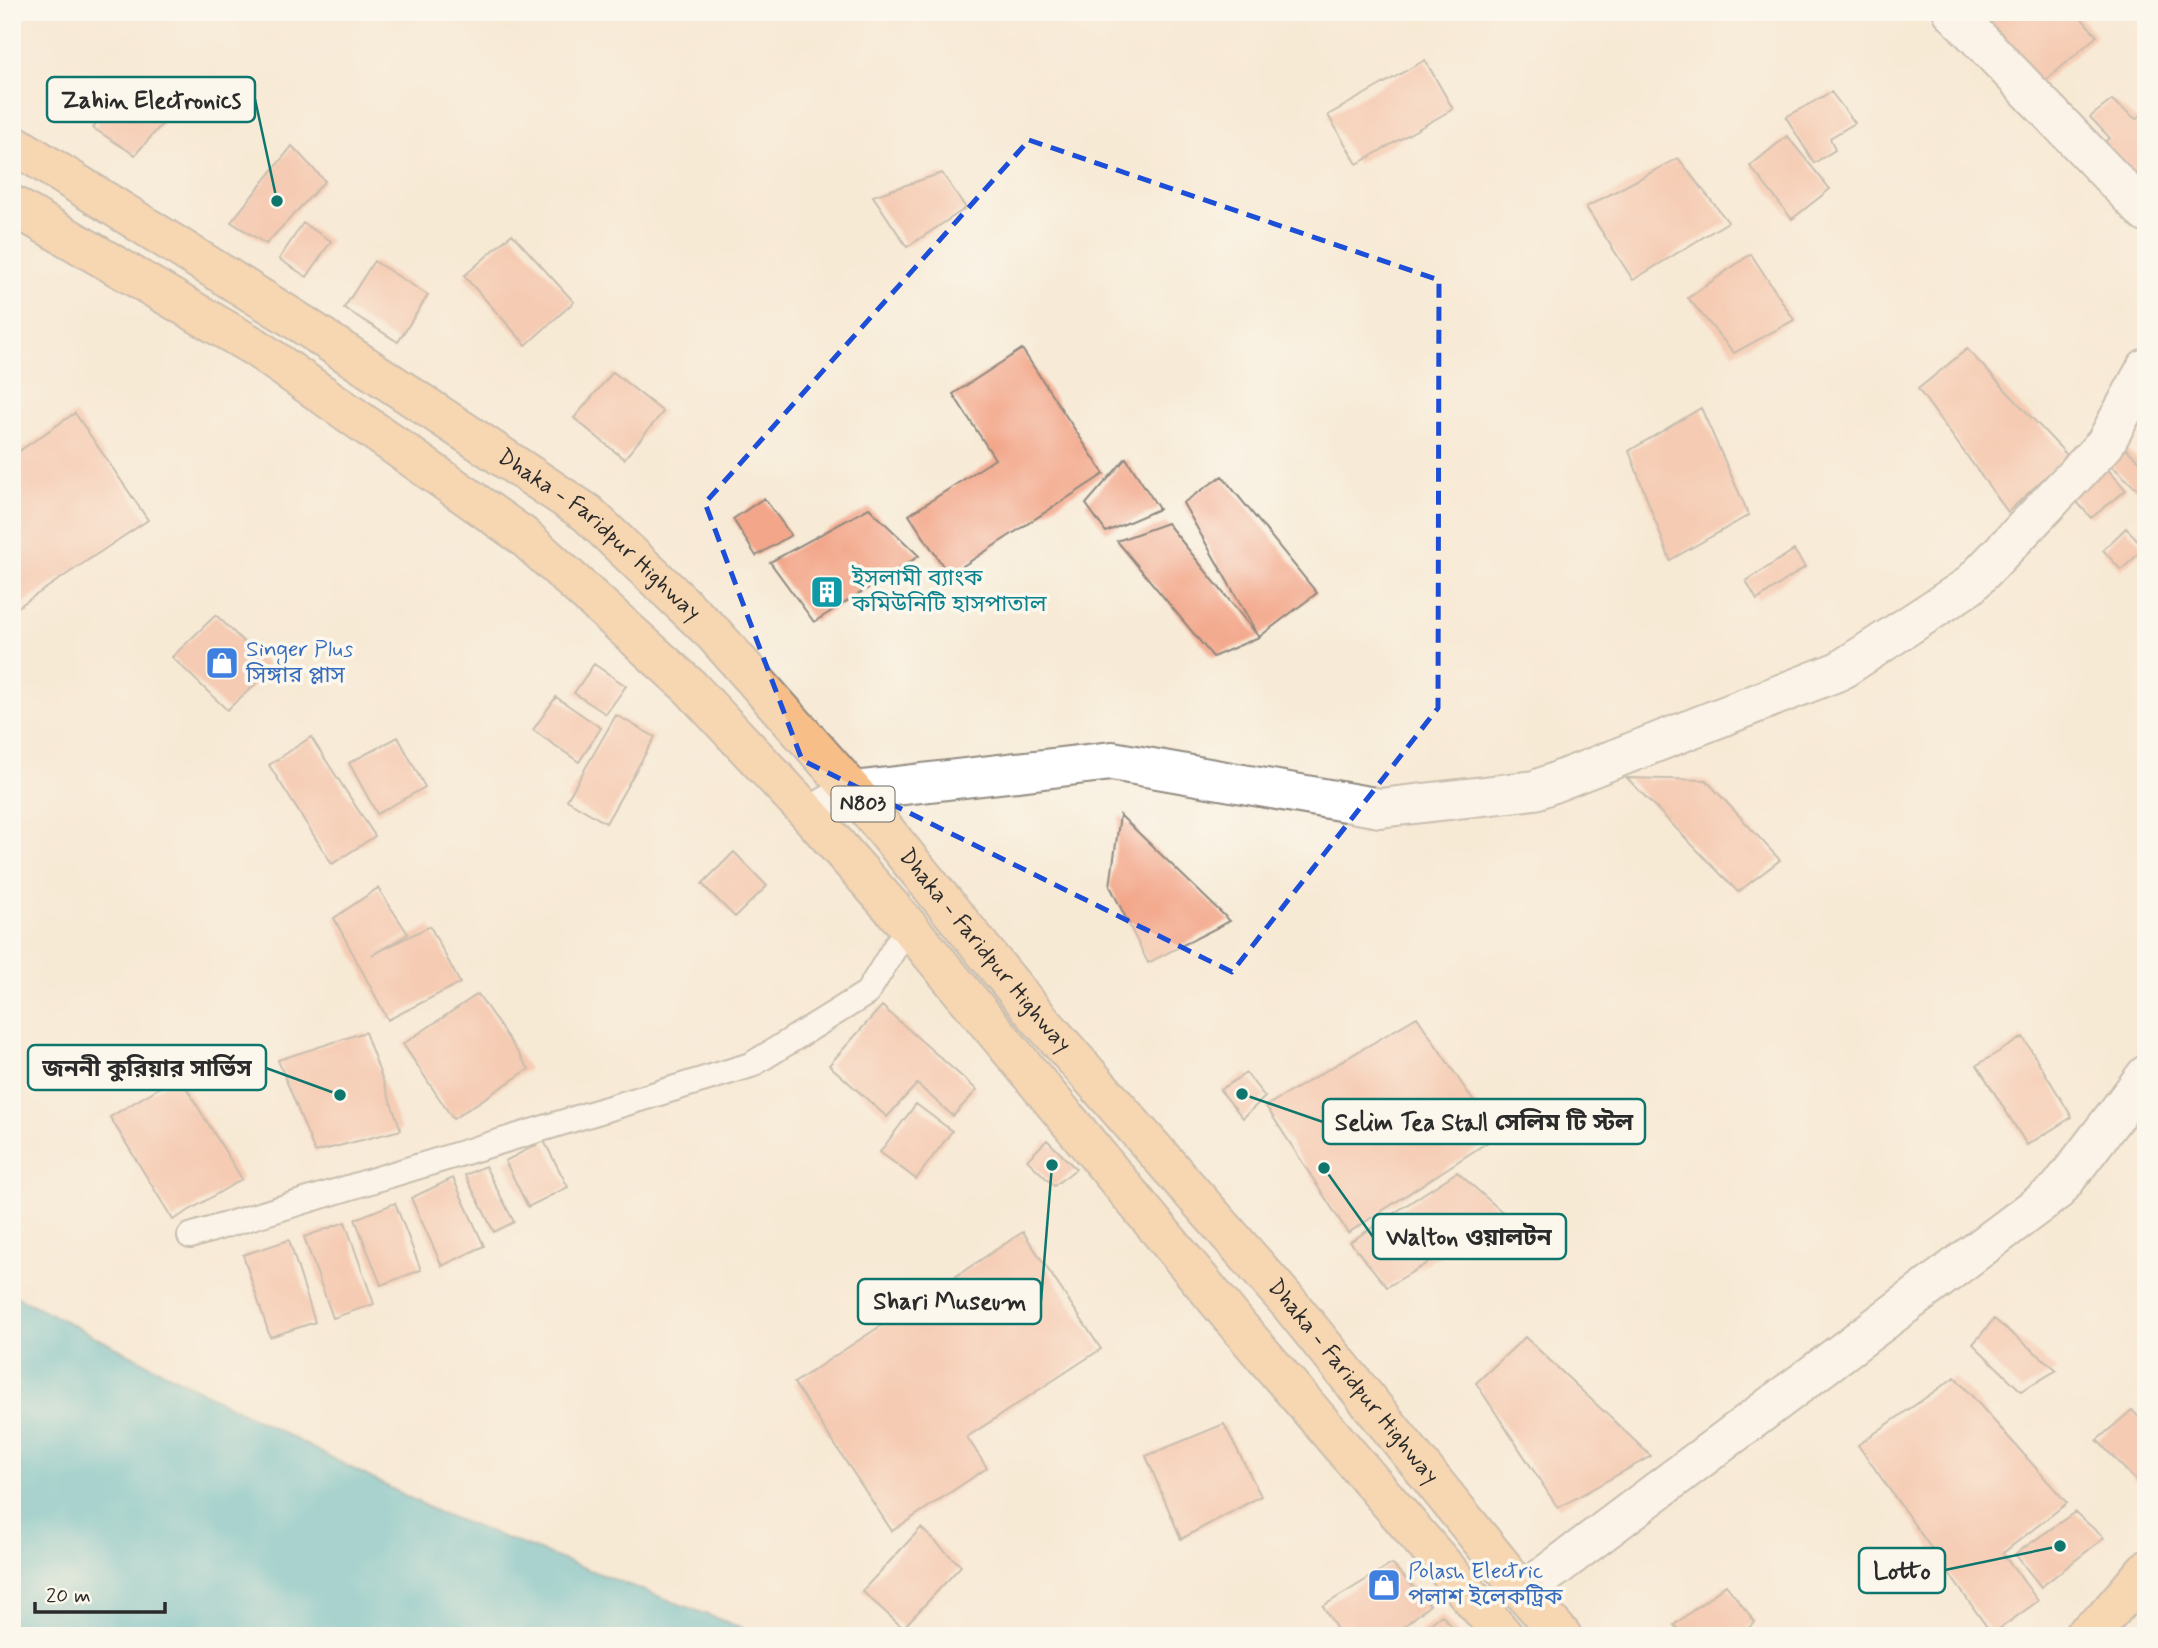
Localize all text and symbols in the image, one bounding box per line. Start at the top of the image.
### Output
callout: Zahin Electronics [47,77,255,122]
text: Zahin Electronics [61,86,242,117]
street label: Dhaka - Faridpur Highway [491,443,707,628]
place label: ইসলামী ব্যাংক কমিউনিটি হাসপাতাল [851,564,1048,620]
building icon: ইসলামী ব্যাংক কমিউনিটি হাসপাতাল [808,573,846,611]
place label: Singer Plus সিঙ্গার প্লাস [245,635,353,691]
shop icon: Singer Plus সিঙ্গার প্লাস [203,644,241,682]
road number: N803 [832,786,894,822]
street label: Dhaka - Faridpur Highway [891,843,1078,1059]
callout: জননী কুরিয়ার সার্ভিস [28,1045,266,1090]
text: জননী কুরিয়ার সার্ভিস [41,1054,252,1085]
callout: Selim Tea Stall সেলিম টি স্টল [1323,1099,1645,1144]
text: Selim Tea Stall সেলিম টি স্টল [1335,1108,1634,1139]
callout: Walton ওয়ালটন [1373,1214,1566,1259]
text: Walton ওয়ালটন [1385,1223,1553,1254]
street label: Dhaka - Faridpur Highway [1260,1273,1445,1491]
callout: Shari Museum [858,1279,1041,1324]
text: Shari Museum [873,1287,1027,1318]
callout: Lotto [1859,1548,1945,1593]
place label: Polash Electric পলাশ ইলেকট্রিক [1408,1557,1563,1613]
text: Lotto [1873,1557,1931,1588]
shop icon: Polash Electric পলাশ ইলেকট্রিক [1365,1566,1403,1604]
scale bar [35,1571,164,1615]
text: 20 m [46,1582,91,1610]

